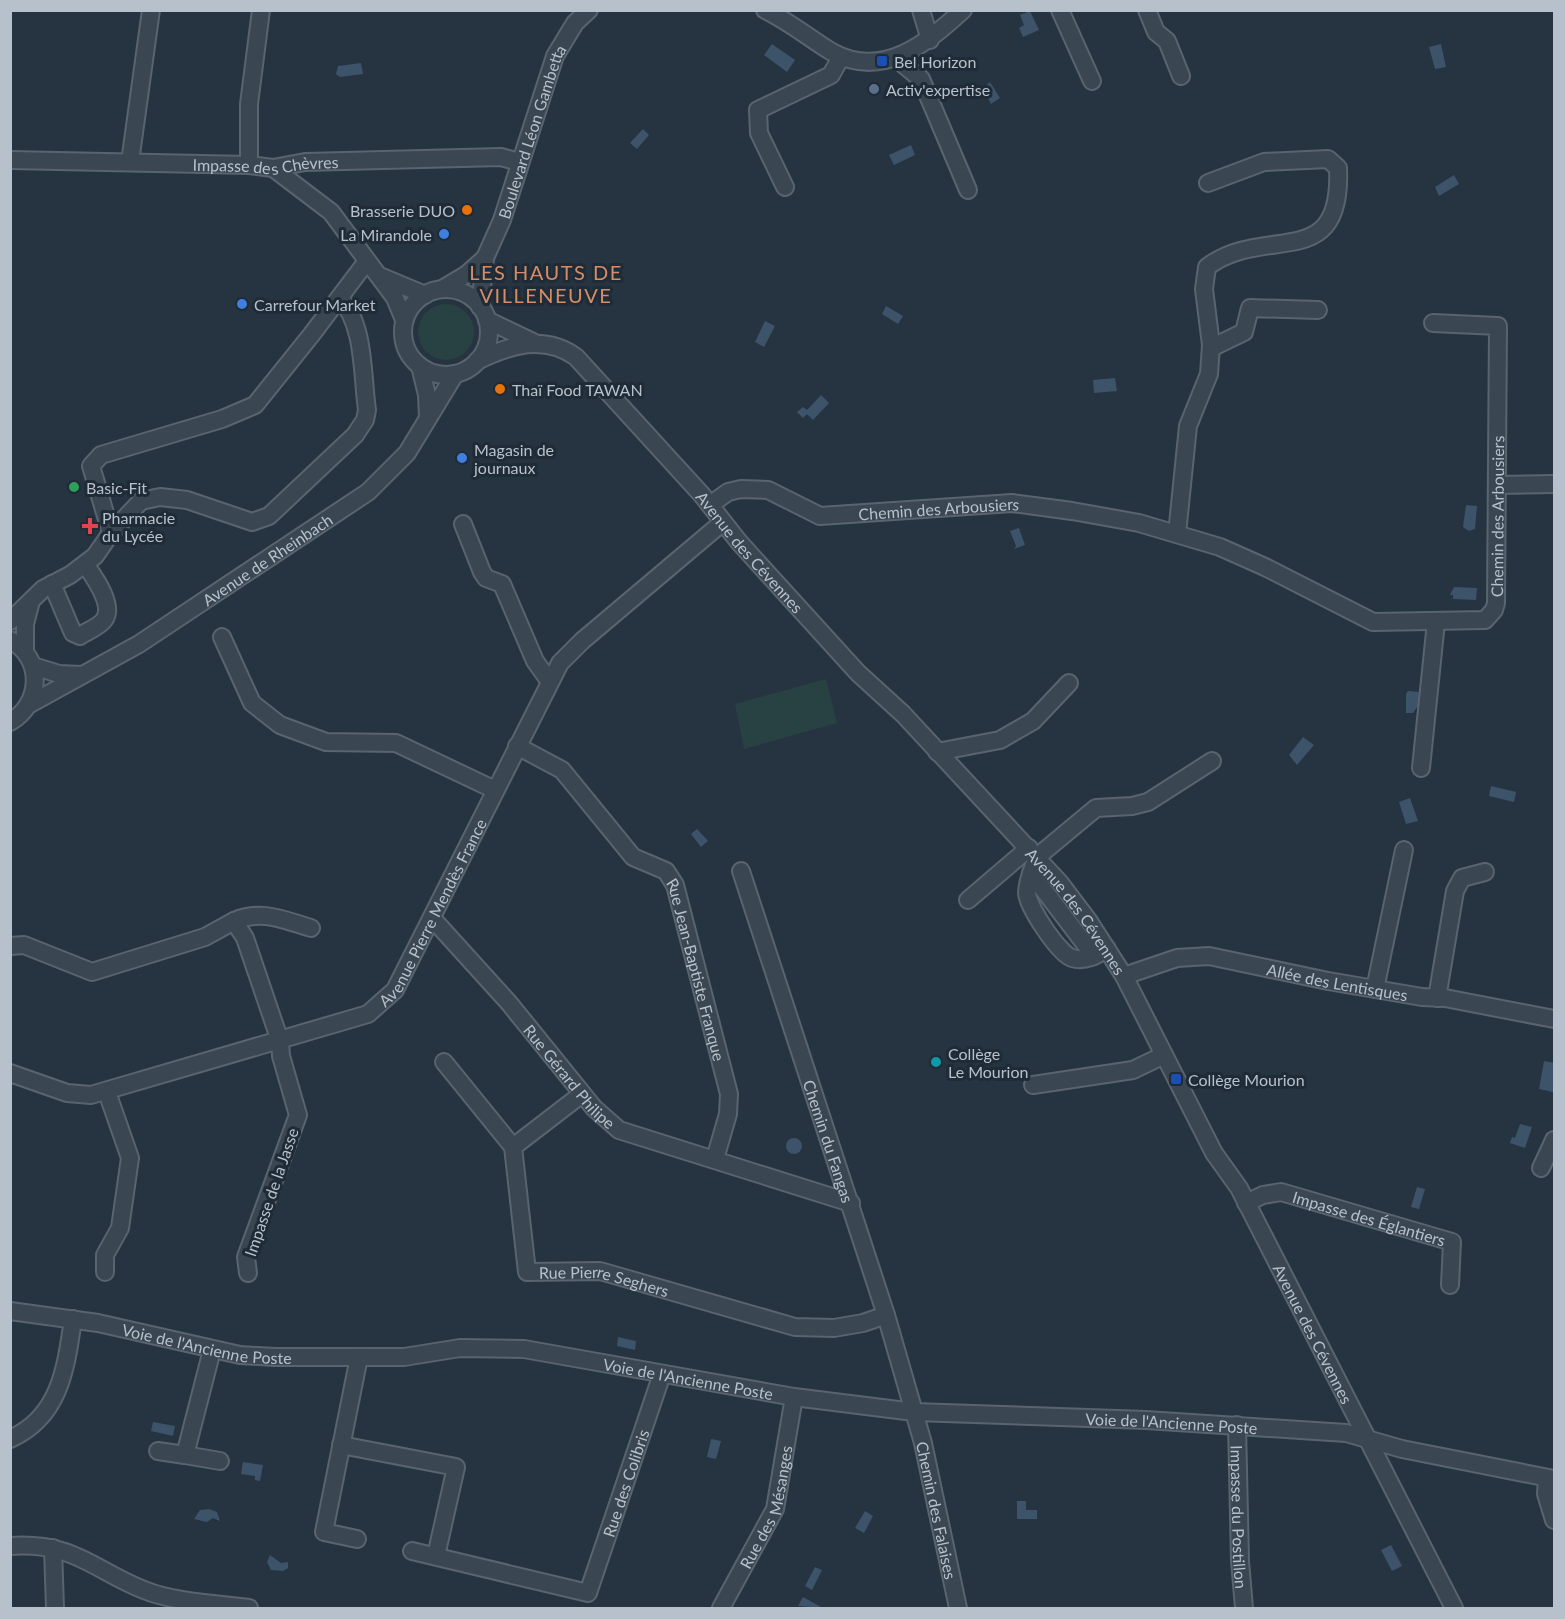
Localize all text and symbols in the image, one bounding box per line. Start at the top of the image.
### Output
street label: Boulevard Léon Gambetta [494,41,569,221]
place label: Bel Horizon [894,52,976,71]
marker: Bel Horizon [875,54,889,68]
place label: Activ'expertise [886,80,990,99]
marker: Activ'expertise [867,82,881,96]
street label: Impasse des Chèvres [193,152,339,178]
place label: Brasserie DUO [350,201,455,220]
marker: Brasserie DUO [460,203,474,217]
place label: La Mirandole [340,225,432,244]
marker: La Mirandole [437,227,451,241]
district label: LES HAUTS DE VILLENEUVE [469,260,623,307]
place label: Carrefour Market [254,295,376,314]
marker: Carrefour Market [235,297,249,311]
place label: Thaï Food TAWAN [512,380,643,399]
marker: Thaï Food TAWAN [493,382,507,396]
street label: Chemin des Arbousiers [1487,435,1507,597]
place label: Magasin de journaux [473,440,554,477]
marker: Magasin de journaux [455,451,469,465]
place label: Basic-Fit [86,478,147,497]
marker: Basic-Fit [67,480,81,494]
street label: Avenue des Cévennes [693,487,808,616]
street label: Chemin des Arbousiers [858,493,1021,523]
place label: Pharmacie du Lycée [102,508,175,545]
street label: Avenue de Rheinbach [198,509,336,609]
marker: Pharmacie du Lycée [83,519,97,533]
street label: Avenue Pierre Mendès France [374,815,489,1010]
street label: Avenue des Cévennes [1022,844,1130,978]
street label: Rue Jean-Baptiste Franque [663,874,730,1063]
street label: Allée des Lentisques [1265,959,1409,1004]
street label: Rue Gérard Philipe [520,1020,620,1132]
place label: Collège Le Mourion [948,1044,1028,1081]
marker: Collège Le Mourion [929,1055,943,1069]
place label: Collège Mourion [1188,1070,1305,1089]
marker: Collège Mourion [1169,1072,1183,1086]
street label: Chemin du Fangas [800,1077,858,1205]
street label: Impasse de la Jasse [240,1125,302,1259]
street label: Impasse des Églantiers [1291,1186,1448,1249]
street label: Rue Pierre Seghers [539,1261,671,1300]
street label: Avenue des Cévennes [1270,1261,1357,1407]
street label: Voie de l'Ancienne Poste [120,1319,292,1367]
street label: Voie de l'Ancienne Poste [602,1354,775,1403]
street label: Voie de l'Ancienne Poste [1085,1408,1258,1437]
street label: Rue des Colibris [598,1427,652,1539]
street label: Chemin des Falaises [913,1440,961,1581]
street label: Rue des Mésanges [735,1444,795,1571]
street label: Impasse du Postillon [1228,1445,1252,1589]

